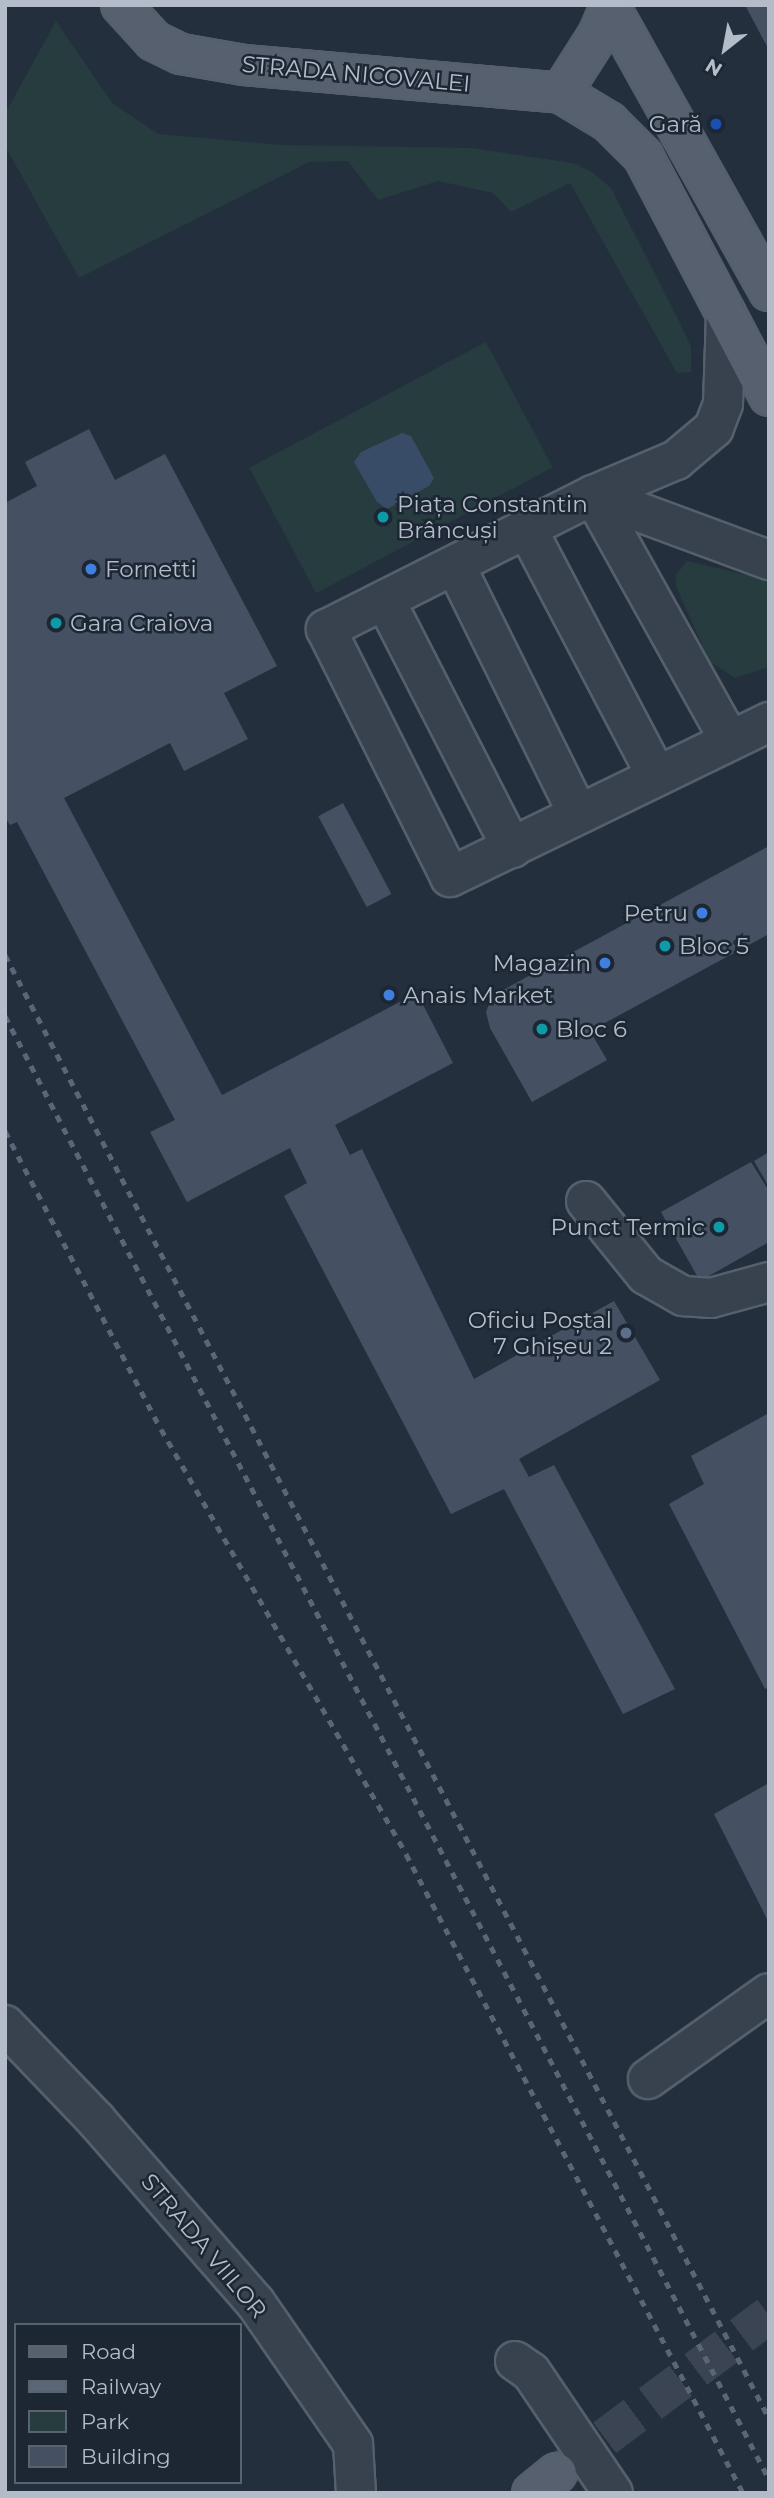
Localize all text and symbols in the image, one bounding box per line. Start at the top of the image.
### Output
north arrow [690,14,760,84]
street label: STRADA NICOVALEI [241,50,471,98]
text: N [701,54,726,81]
place label: Gară [649,110,702,138]
marker: Gară [708,116,724,132]
place label: Piața Constantin Brâncuși [397,490,588,544]
marker: Piața Constantin Brâncuși [375,509,391,525]
place label: Fornetti [105,555,197,583]
marker: Fornetti [83,561,99,577]
place label: Gara Craiova [70,609,213,637]
marker: Gara Craiova [48,615,64,631]
place label: Petru [624,899,688,927]
marker: Petru [694,905,710,921]
place label: Bloc 5 [679,932,749,960]
marker: Bloc 5 [657,938,673,954]
place label: Magazin [493,949,591,977]
marker: Magazin [597,955,613,971]
place label: Anais Market [403,981,553,1009]
marker: Anais Market [381,987,397,1003]
place label: Bloc 6 [556,1015,627,1043]
marker: Bloc 6 [534,1021,550,1037]
place label: Punct Termic [551,1213,705,1241]
marker: Punct Termic [711,1219,727,1235]
place label: Oficiu Poștal 7 Ghișeu 2 [468,1306,612,1360]
marker: Oficiu Poștal 7 Ghișeu 2 [618,1325,634,1341]
street label: STRADA VIILOR [135,2168,273,2324]
legend [14,2323,242,2484]
text: Road [81,2339,136,2364]
text: Railway [81,2374,161,2399]
text: Park [81,2409,129,2434]
text: Building [81,2444,171,2469]

